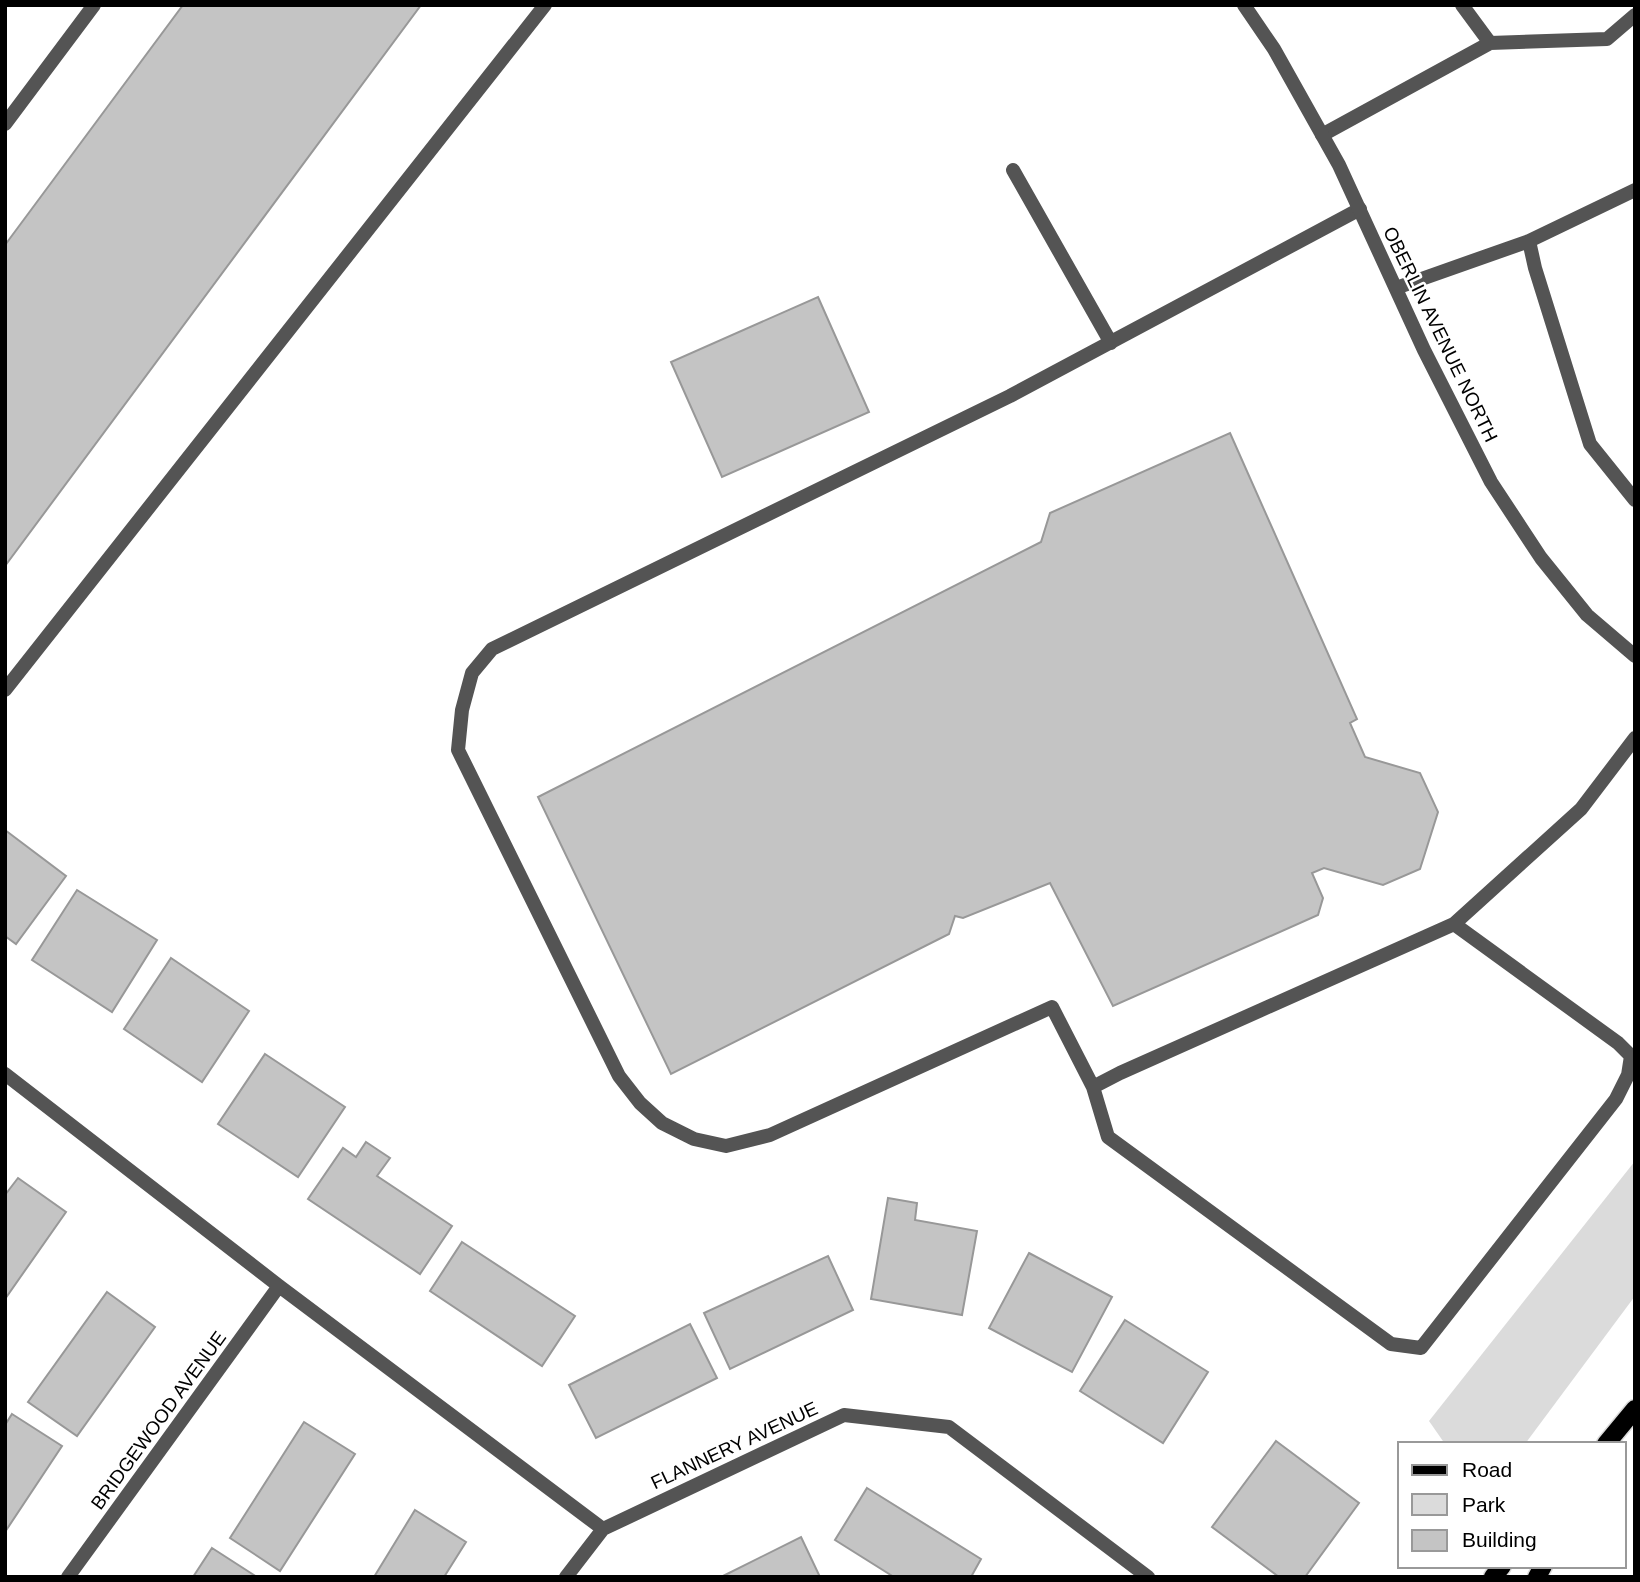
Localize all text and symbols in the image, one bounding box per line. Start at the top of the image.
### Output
street label: OBERLIN AVENUE NORTH [1379,223,1502,445]
street label: BRIDGEWOOD AVENUE [87,1327,230,1513]
street label: FLANNERY AVENUE [647,1398,821,1493]
legend [1398,1442,1626,1568]
text: Road [1462,1458,1512,1481]
text: Park [1462,1493,1506,1516]
text: Building [1462,1528,1537,1551]

